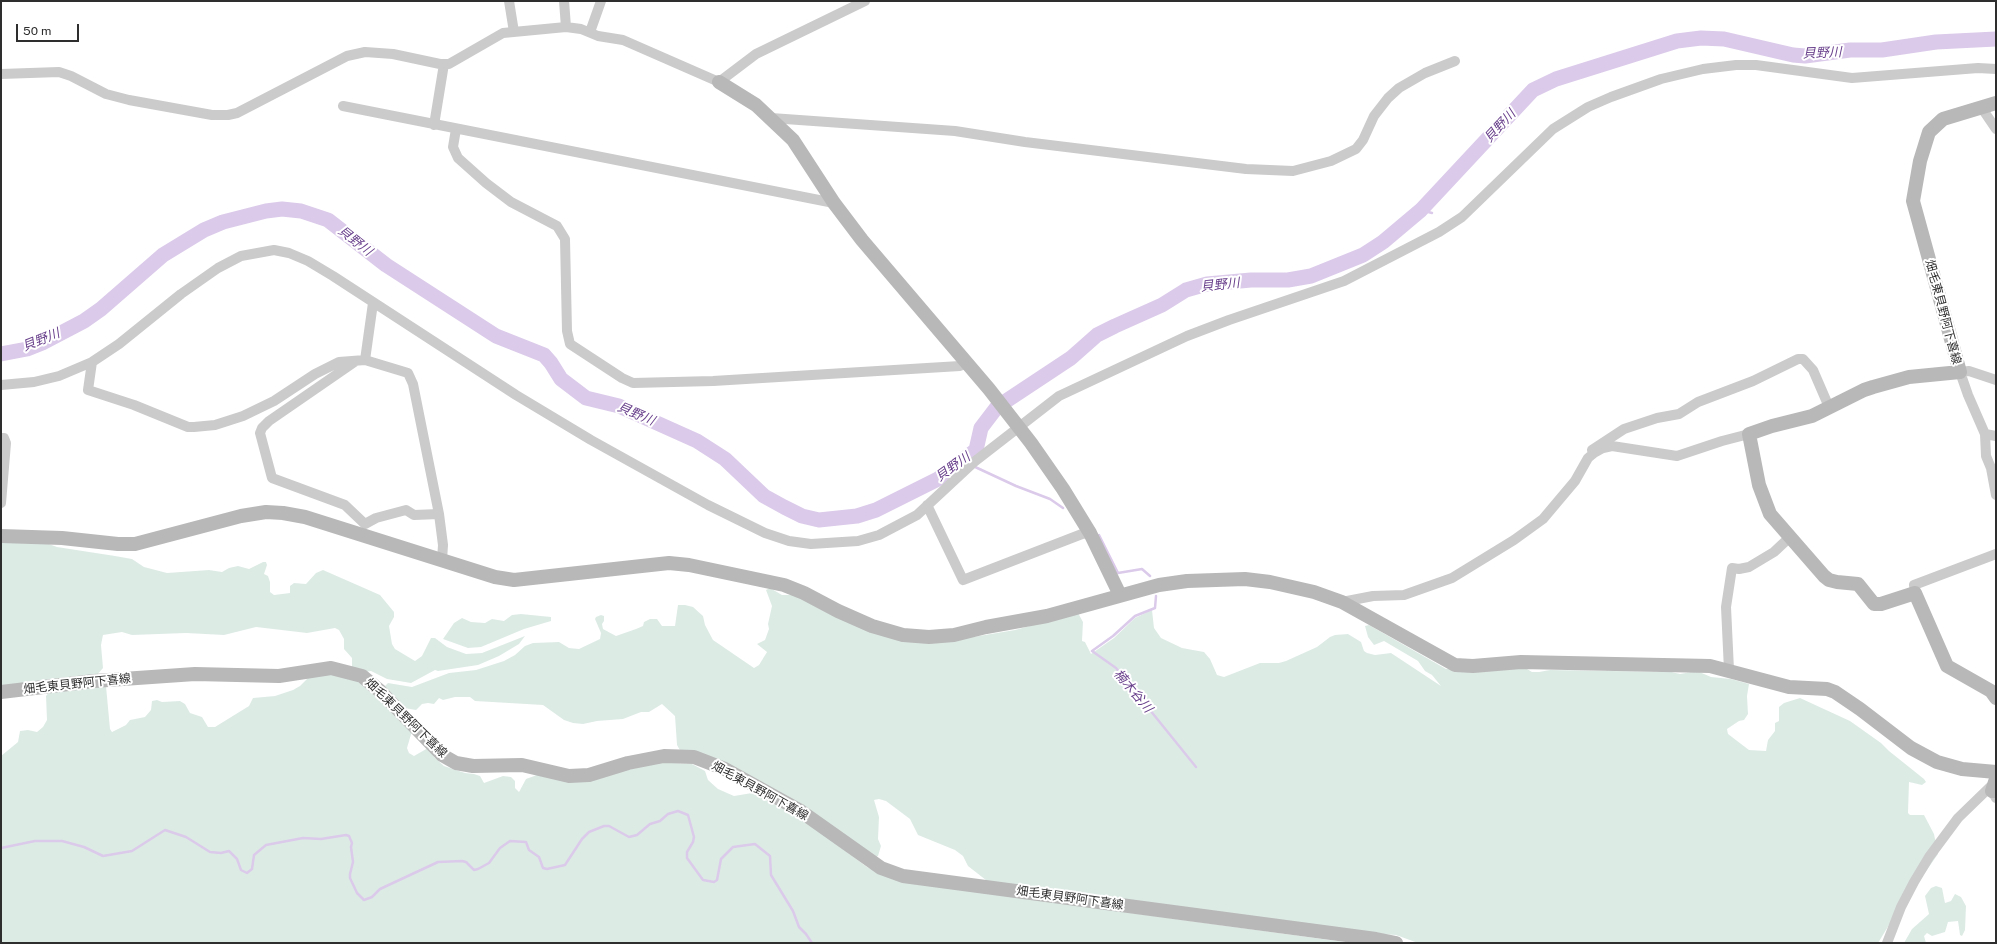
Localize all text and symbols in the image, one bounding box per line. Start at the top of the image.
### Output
scale bar [18,16,81,42]
text: 50 m [23,24,51,38]
water label: 貝野川 [1802,45,1842,61]
water label: 貝野川 [1481,106,1519,146]
water label: 貝野川 [335,223,375,259]
street label: 畑毛東貝野阿下喜線 [1922,258,1964,366]
water label: 貝野川 [1200,275,1240,295]
water label: 貝野川 [20,325,62,355]
water label: 貝野川 [615,399,657,429]
water label: 貝野川 [933,449,973,485]
water label: 楠木谷川 [1110,666,1156,716]
street label: 畑毛東貝野阿下喜線 [23,671,131,697]
street label: 畑毛東貝野阿下喜線 [362,675,450,761]
street label: 畑毛東貝野阿下喜線 [709,759,811,823]
street label: 畑毛東貝野阿下喜線 [1016,883,1124,913]

